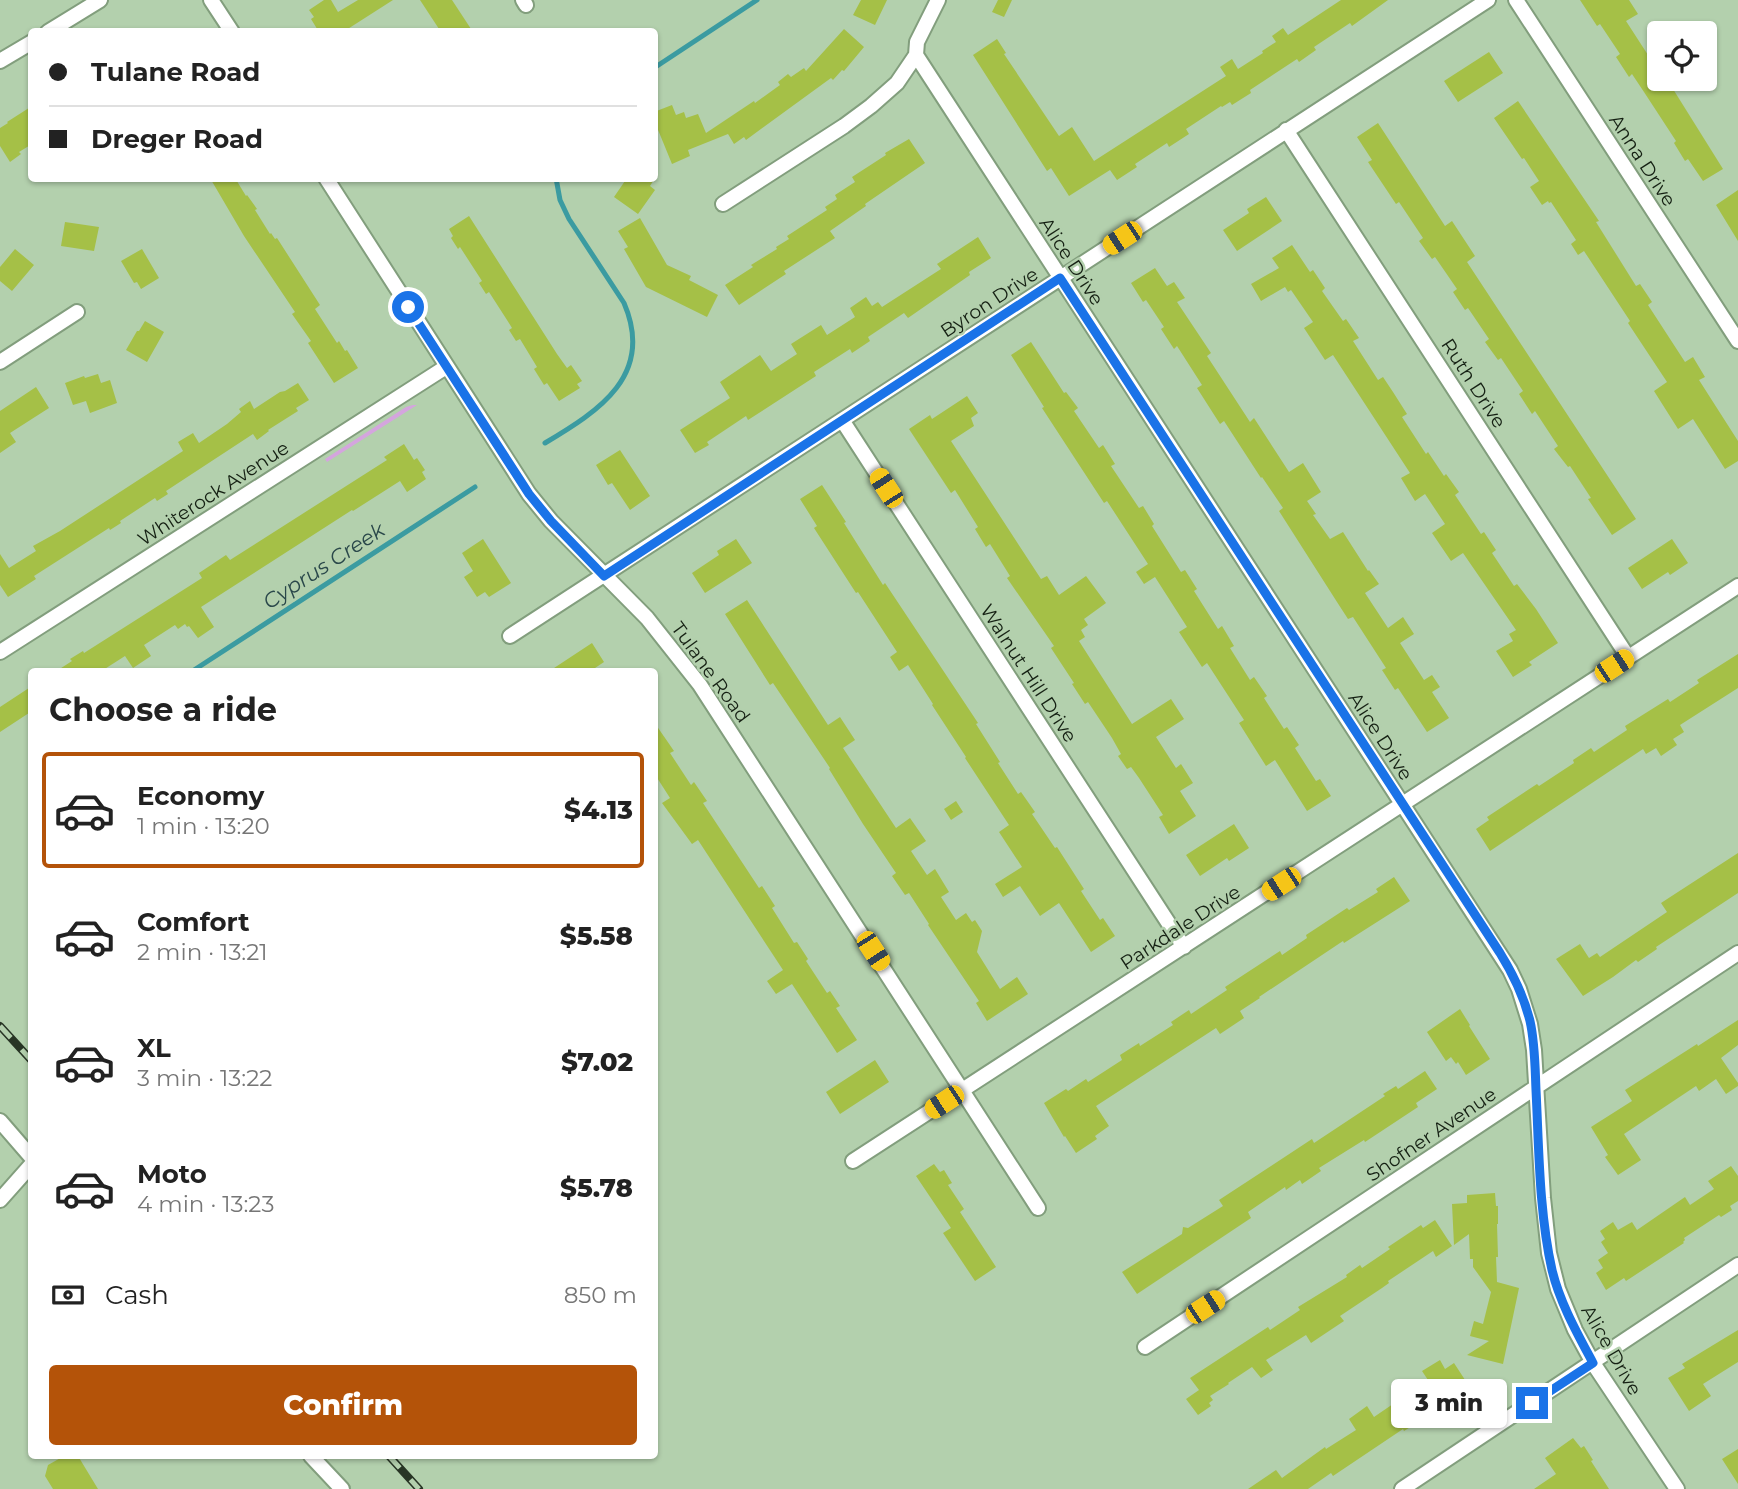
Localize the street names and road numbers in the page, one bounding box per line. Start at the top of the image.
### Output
street label: Anna Drive [1604,110,1681,211]
street label: Alice Drive [1035,213,1109,310]
street label: Byron Drive [936,262,1042,342]
street label: Ruth Drive [1436,334,1511,432]
street label: Whiterock Avenue [134,436,293,551]
street label: Walnut Hill Drive [975,600,1082,747]
street label: Tulane Road [666,618,755,727]
street label: Alice Drive [1344,688,1418,785]
street label: Parkdale Drive [1116,880,1245,975]
street label: Shofner Avenue [1362,1083,1501,1186]
street label: Alice Drive [1576,1301,1647,1400]

